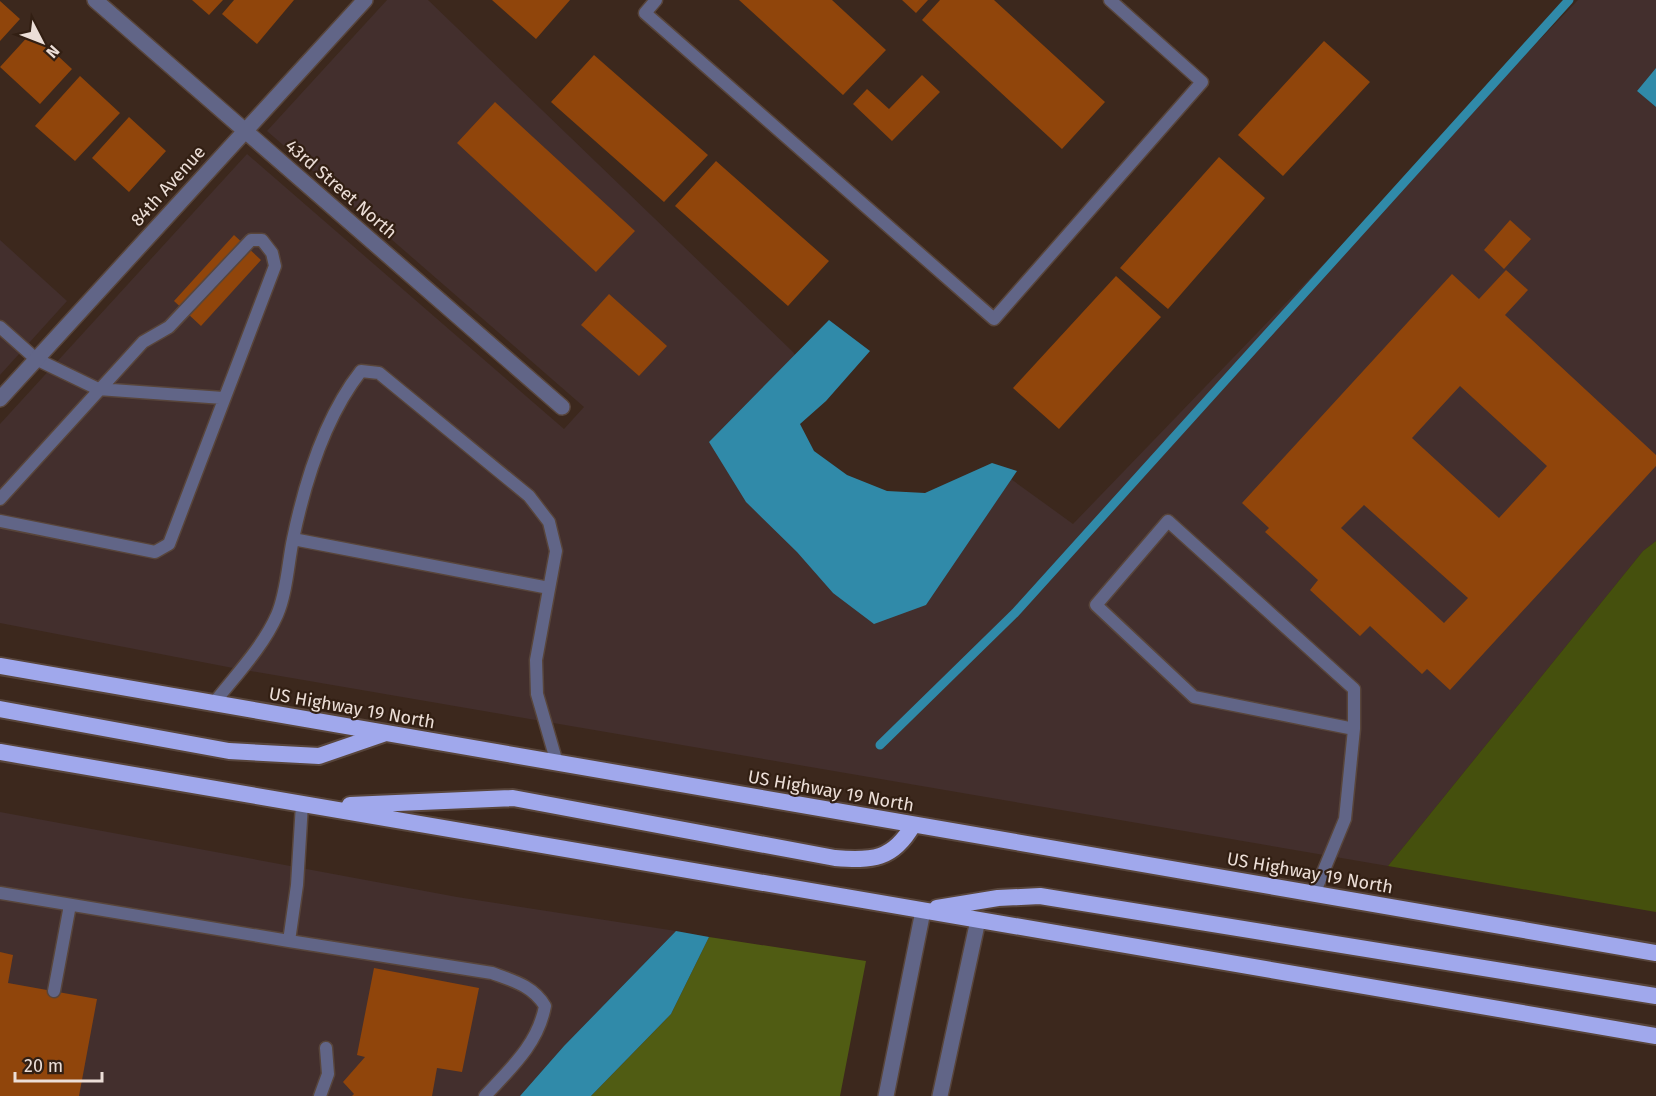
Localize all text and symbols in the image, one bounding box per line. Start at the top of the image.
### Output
north arrow [12,12,72,72]
text: N [42,41,63,62]
street label: 43rd Street North [281,135,401,243]
street label: 84th Avenue [126,141,210,231]
street label: US Highway 19 North [267,683,437,733]
street label: US Highway 19 North [746,766,916,816]
street label: US Highway 19 North [1225,848,1395,898]
scale bar [15,1045,102,1083]
text: 20 m [24,1055,63,1077]

